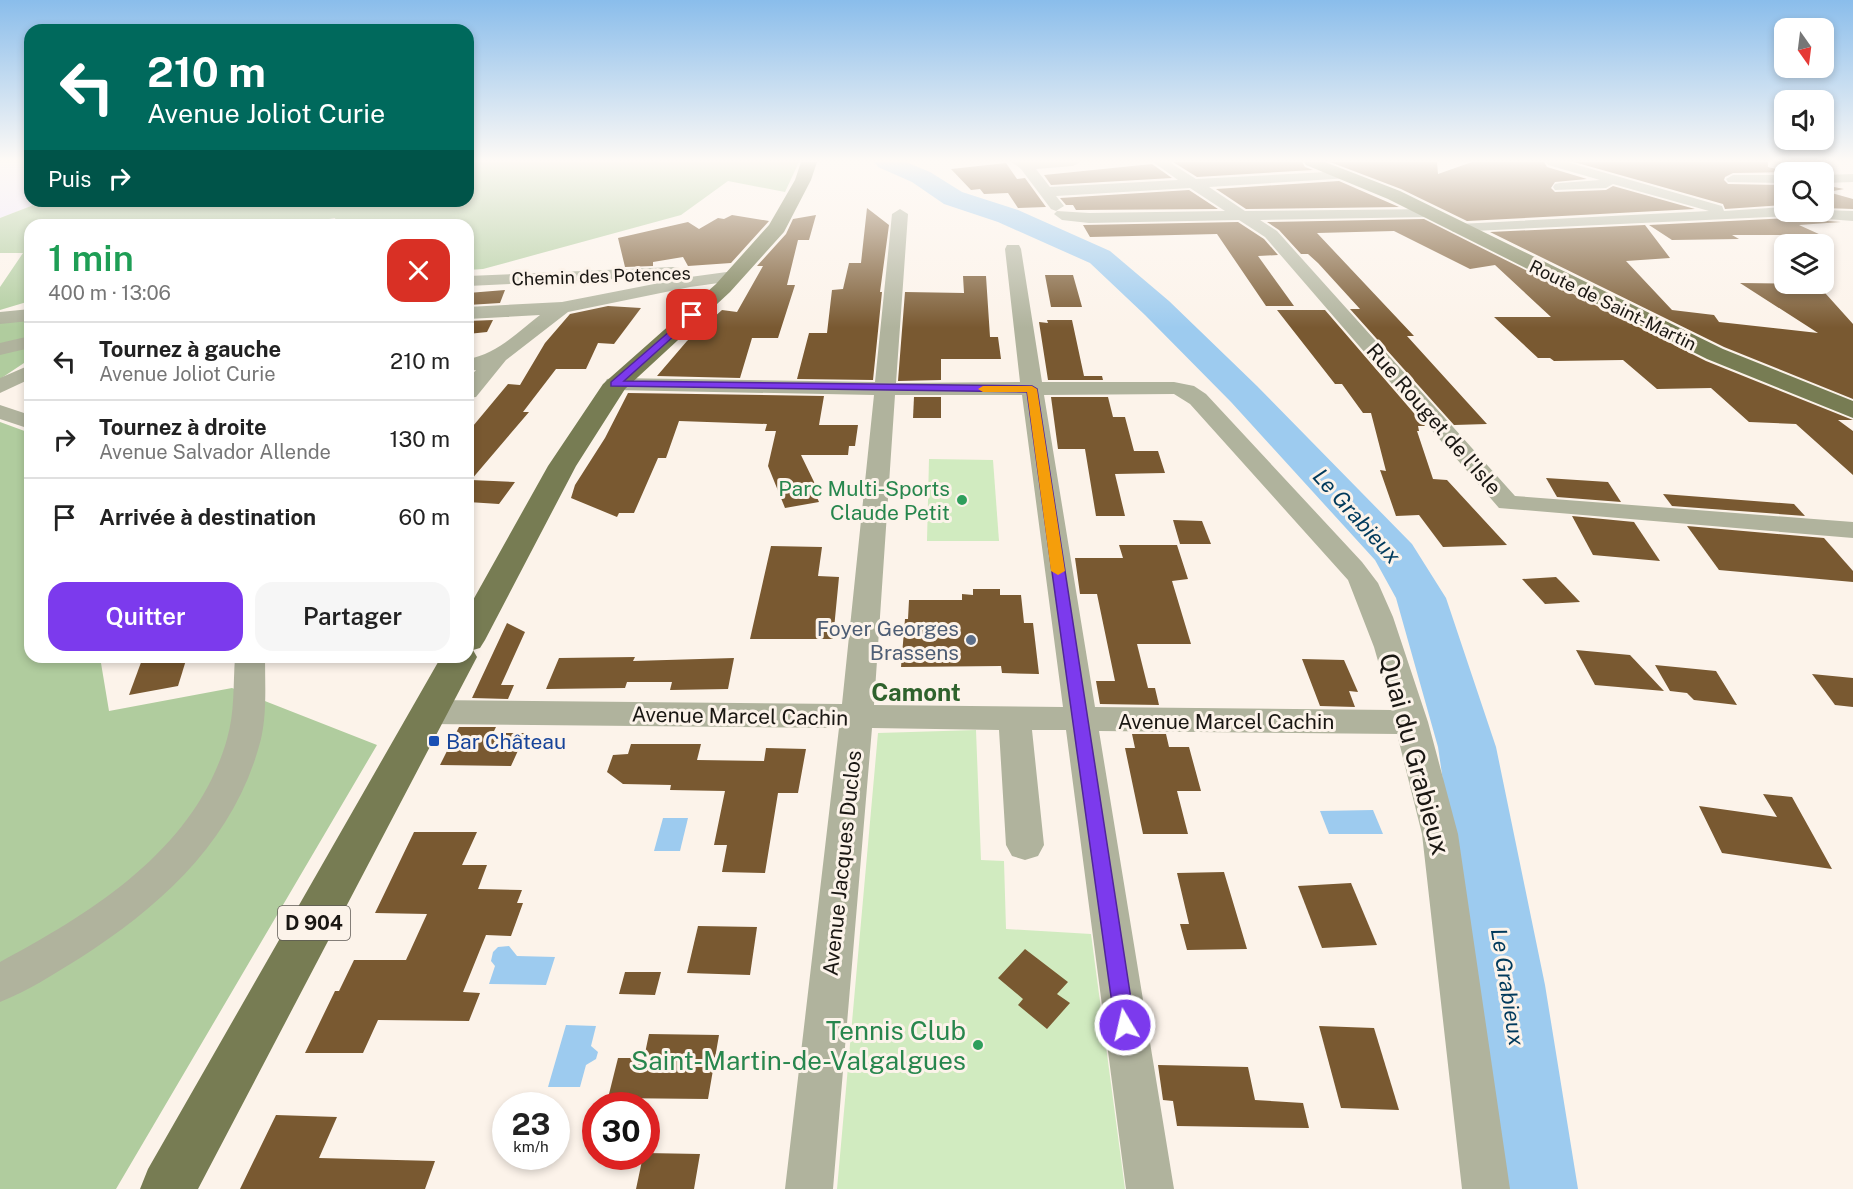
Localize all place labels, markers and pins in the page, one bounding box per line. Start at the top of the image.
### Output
pin [666,289,717,340]
place label: Parc Multi-Sports Claude Petit [778,476,950,525]
marker: Parc Multi-Sports Claude Petit [955,493,969,507]
place label: Foyer Georges Brassens [817,616,959,665]
marker: Foyer Georges Brassens [964,633,978,647]
place label: Bar Château [446,729,566,754]
marker: Bar Château [427,734,441,748]
place label: Tennis Club Saint-Martin-de-Valgalgues [631,1015,966,1076]
marker: Tennis Club Saint-Martin-de-Valgalgues [971,1038,985,1052]

